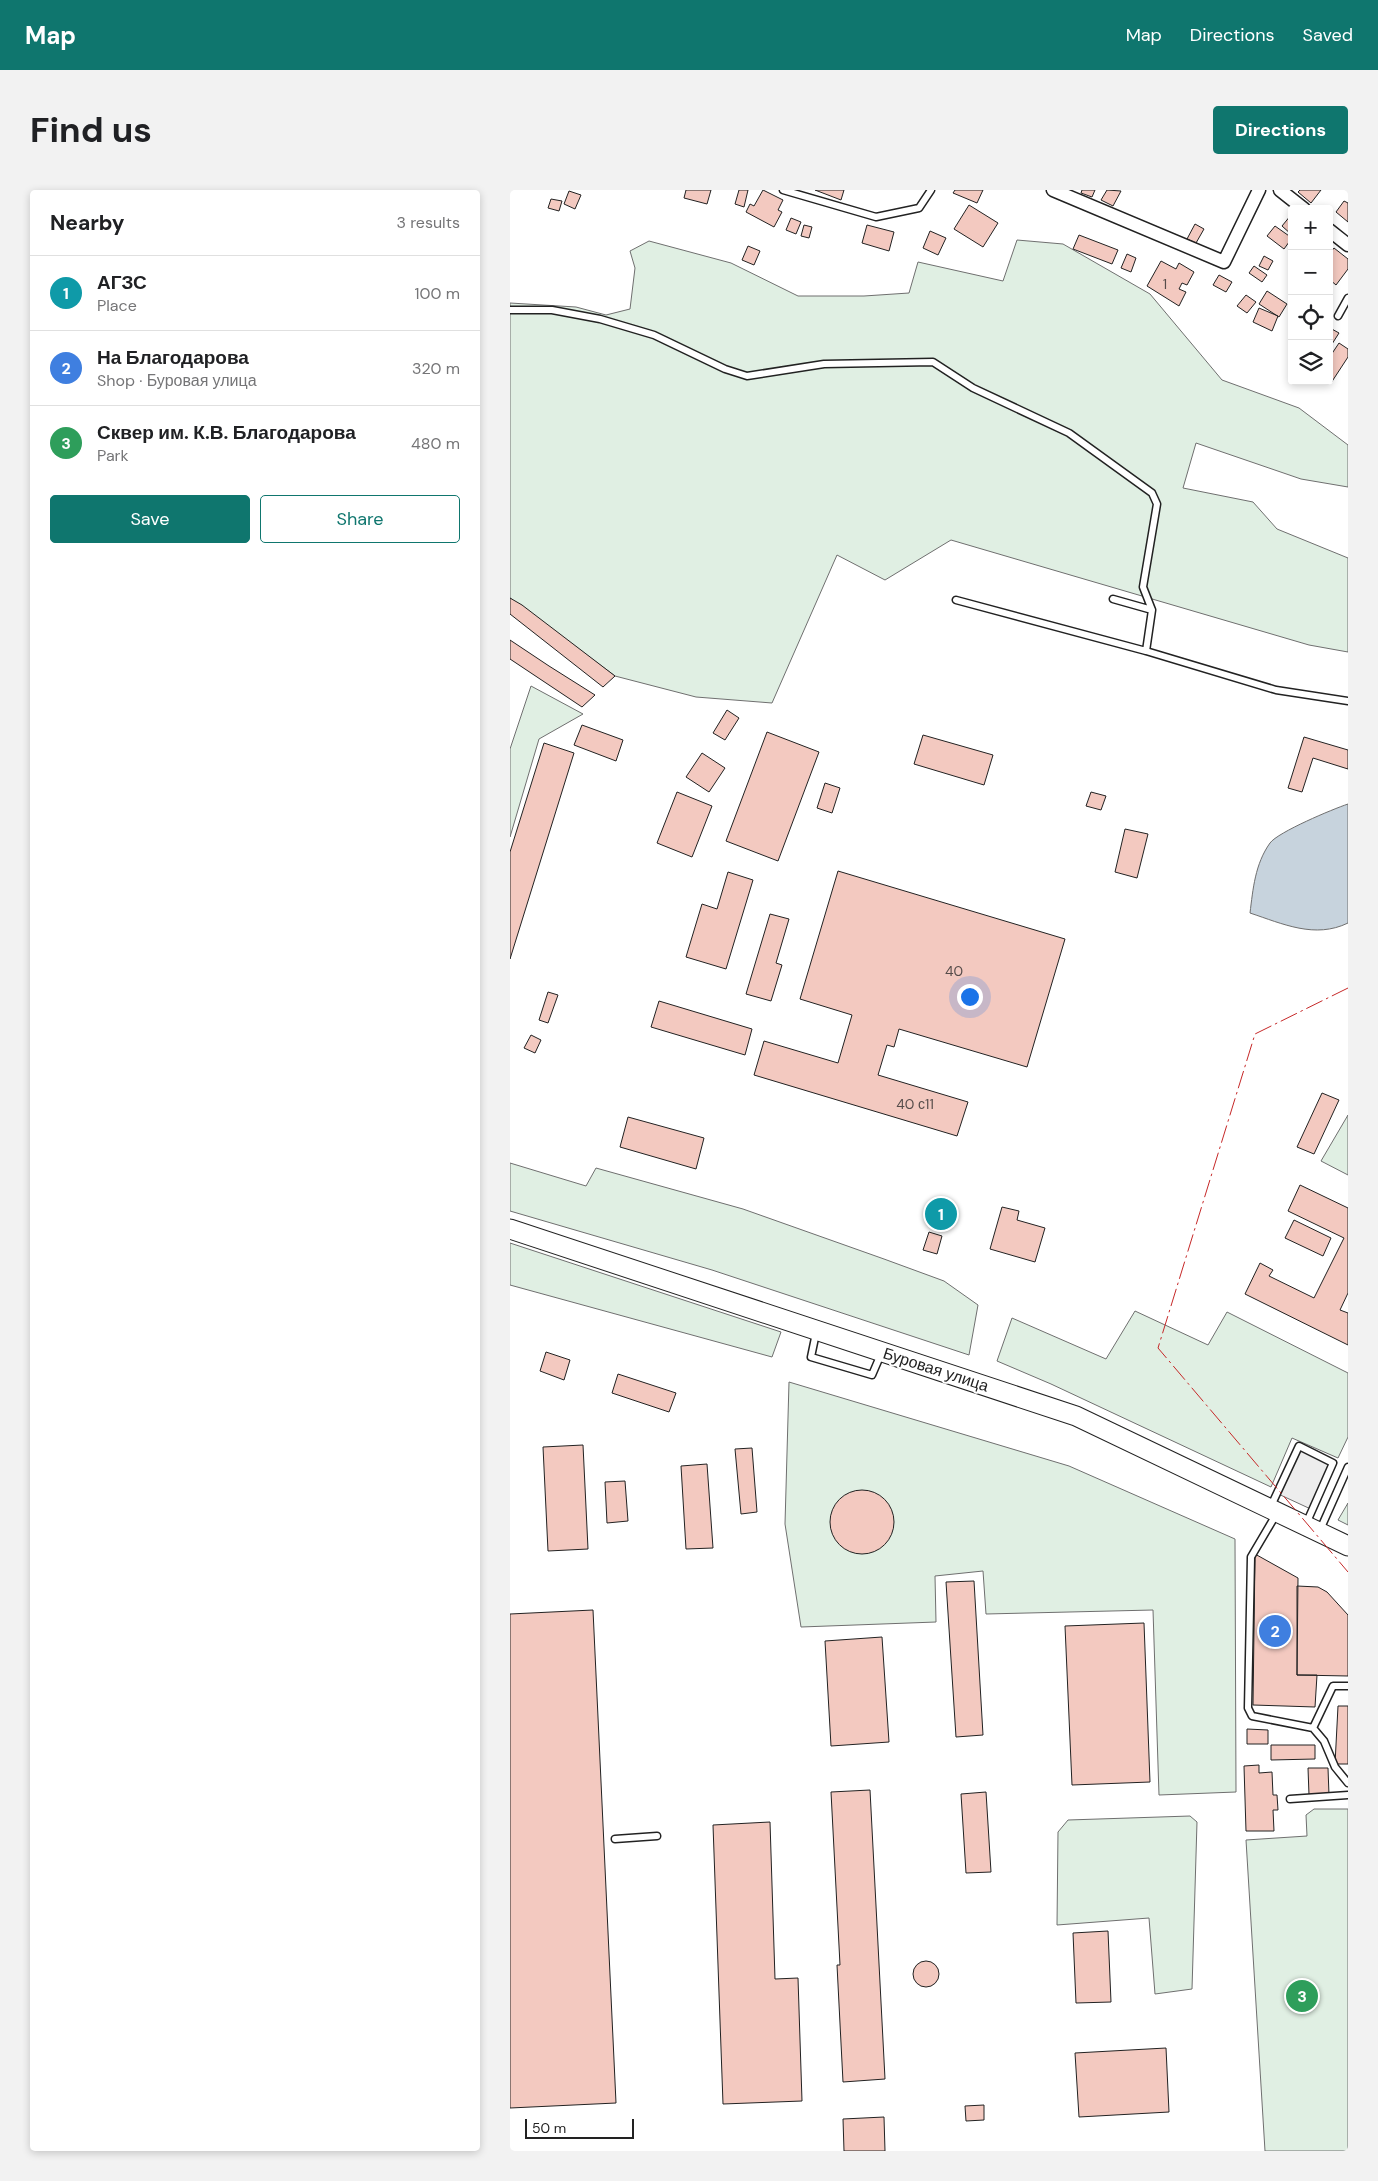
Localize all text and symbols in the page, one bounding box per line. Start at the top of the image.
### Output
text: Map [25,20,76,51]
text: Map [1126,23,1162,47]
text: Directions [1190,23,1275,47]
text: Saved [1303,23,1353,47]
button: Directions [1213,106,1348,154]
text: Find us [30,107,152,153]
map controls [1288,205,1333,385]
button: + [1288,205,1333,250]
text: Nearby [50,209,124,237]
text: 3 results [397,212,460,233]
button: − [1288,250,1333,295]
text: АГЗС [97,270,147,295]
house number: 1 [1163,275,1167,293]
text: 1 [63,283,69,304]
text: 100 m [415,283,460,304]
text: Place [97,295,137,316]
button: locate [1288,295,1333,340]
button: layers [1288,340,1333,385]
text: На Благодарова [97,345,249,370]
text: 2 [61,358,71,379]
text: 320 m [412,358,460,379]
text: Shop · Буровая улица [97,370,257,391]
text: Сквер им. К.В. Благодарова [97,420,356,445]
text: 3 [61,433,71,454]
text: 480 m [411,433,460,454]
text: Park [97,445,129,466]
button: Save [50,495,250,543]
button: Share [260,495,460,543]
house number: 40 [945,962,963,980]
your location [957,984,983,1010]
house number: 40 с11 [896,1095,934,1113]
pin: 1 [925,1195,957,1233]
street label: Буровая улица [880,1343,991,1396]
pin: 2 [1259,1612,1291,1650]
pin: 3 [1286,1977,1318,2015]
scale bar [525,2116,634,2139]
text: 50 m [532,2119,566,2137]

